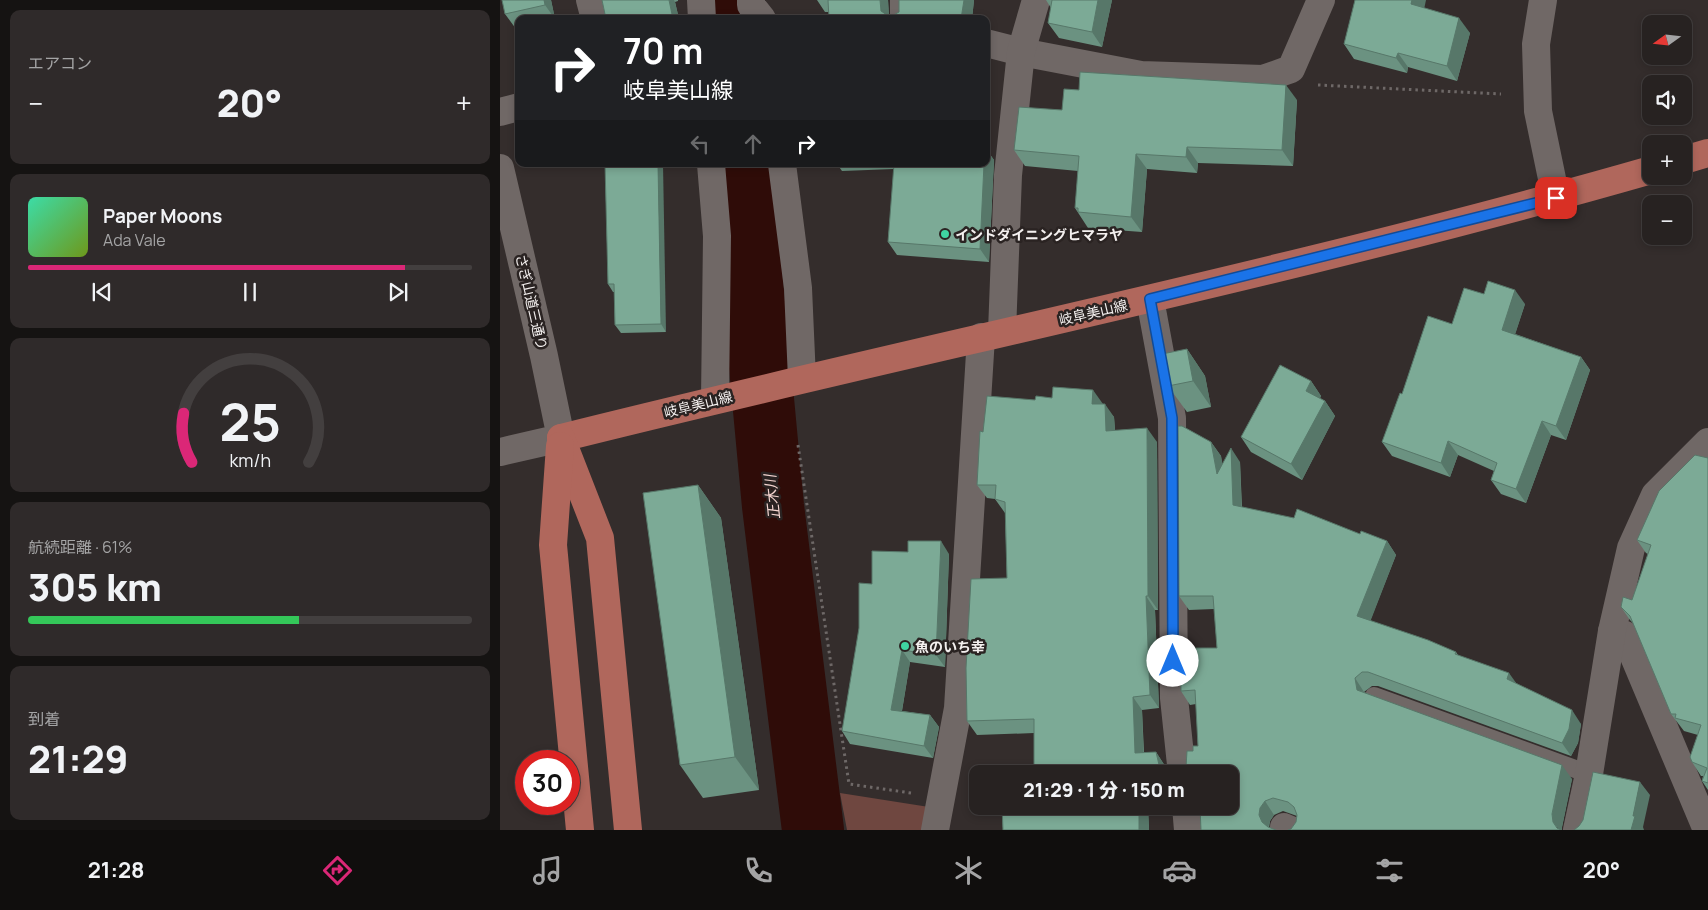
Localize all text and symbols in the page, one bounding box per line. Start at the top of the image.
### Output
north arrow [1642,15,1692,65]
map controls [1642,15,1692,245]
text: 70 m [623,27,703,75]
icon: right [540,35,605,100]
text: エアコン [28,52,92,74]
text: 岐阜美山線 [623,75,733,105]
button: sound [1642,75,1692,125]
text: 20° [217,76,282,128]
text: − [28,84,43,122]
text: + [456,84,472,122]
icon: left [686,130,714,158]
icon: ahead [739,130,767,158]
icon: right [792,130,820,158]
button: + [1642,135,1692,185]
pin [1535,177,1577,219]
icon: arrive [1542,184,1570,212]
button: − [1642,195,1692,245]
text: Paper Moons [103,203,222,229]
place label: インドダイニングヒマラヤ [955,225,1123,244]
marker: インドダイニングヒマラヤ [939,228,951,240]
text: Ada Vale [103,229,166,251]
street label: さぎ山道三通り [512,252,552,352]
icon: previous [88,278,116,306]
icon: pause [236,278,264,306]
icon: next [384,278,412,306]
street label: 岐阜美山線 [1057,295,1129,329]
text: 25 [219,386,281,457]
street label: 岐阜美山線 [662,386,734,422]
text: km/h [229,448,271,472]
water label: 正木川 [759,472,785,520]
text: 航続距離 · 61% [28,536,132,558]
text: 305 km [28,560,162,612]
position arrow [1146,634,1198,686]
place label: 魚のいち幸 [915,637,985,656]
marker: 魚のいち幸 [899,640,911,652]
text: 到着 [28,708,60,730]
text: 21:29 [28,732,128,784]
speed limit sign: 30 [515,750,580,815]
text: 21:29 · 1 分 · 150 m [1023,777,1185,803]
icon: directions [320,853,355,888]
icon: music [530,853,565,888]
icon: phone [741,853,776,888]
icon: climate [951,853,986,888]
icon: car [1162,853,1197,888]
icon: filters [1372,853,1407,888]
text: 21:28 [88,855,145,885]
text: 20° [1583,855,1620,885]

